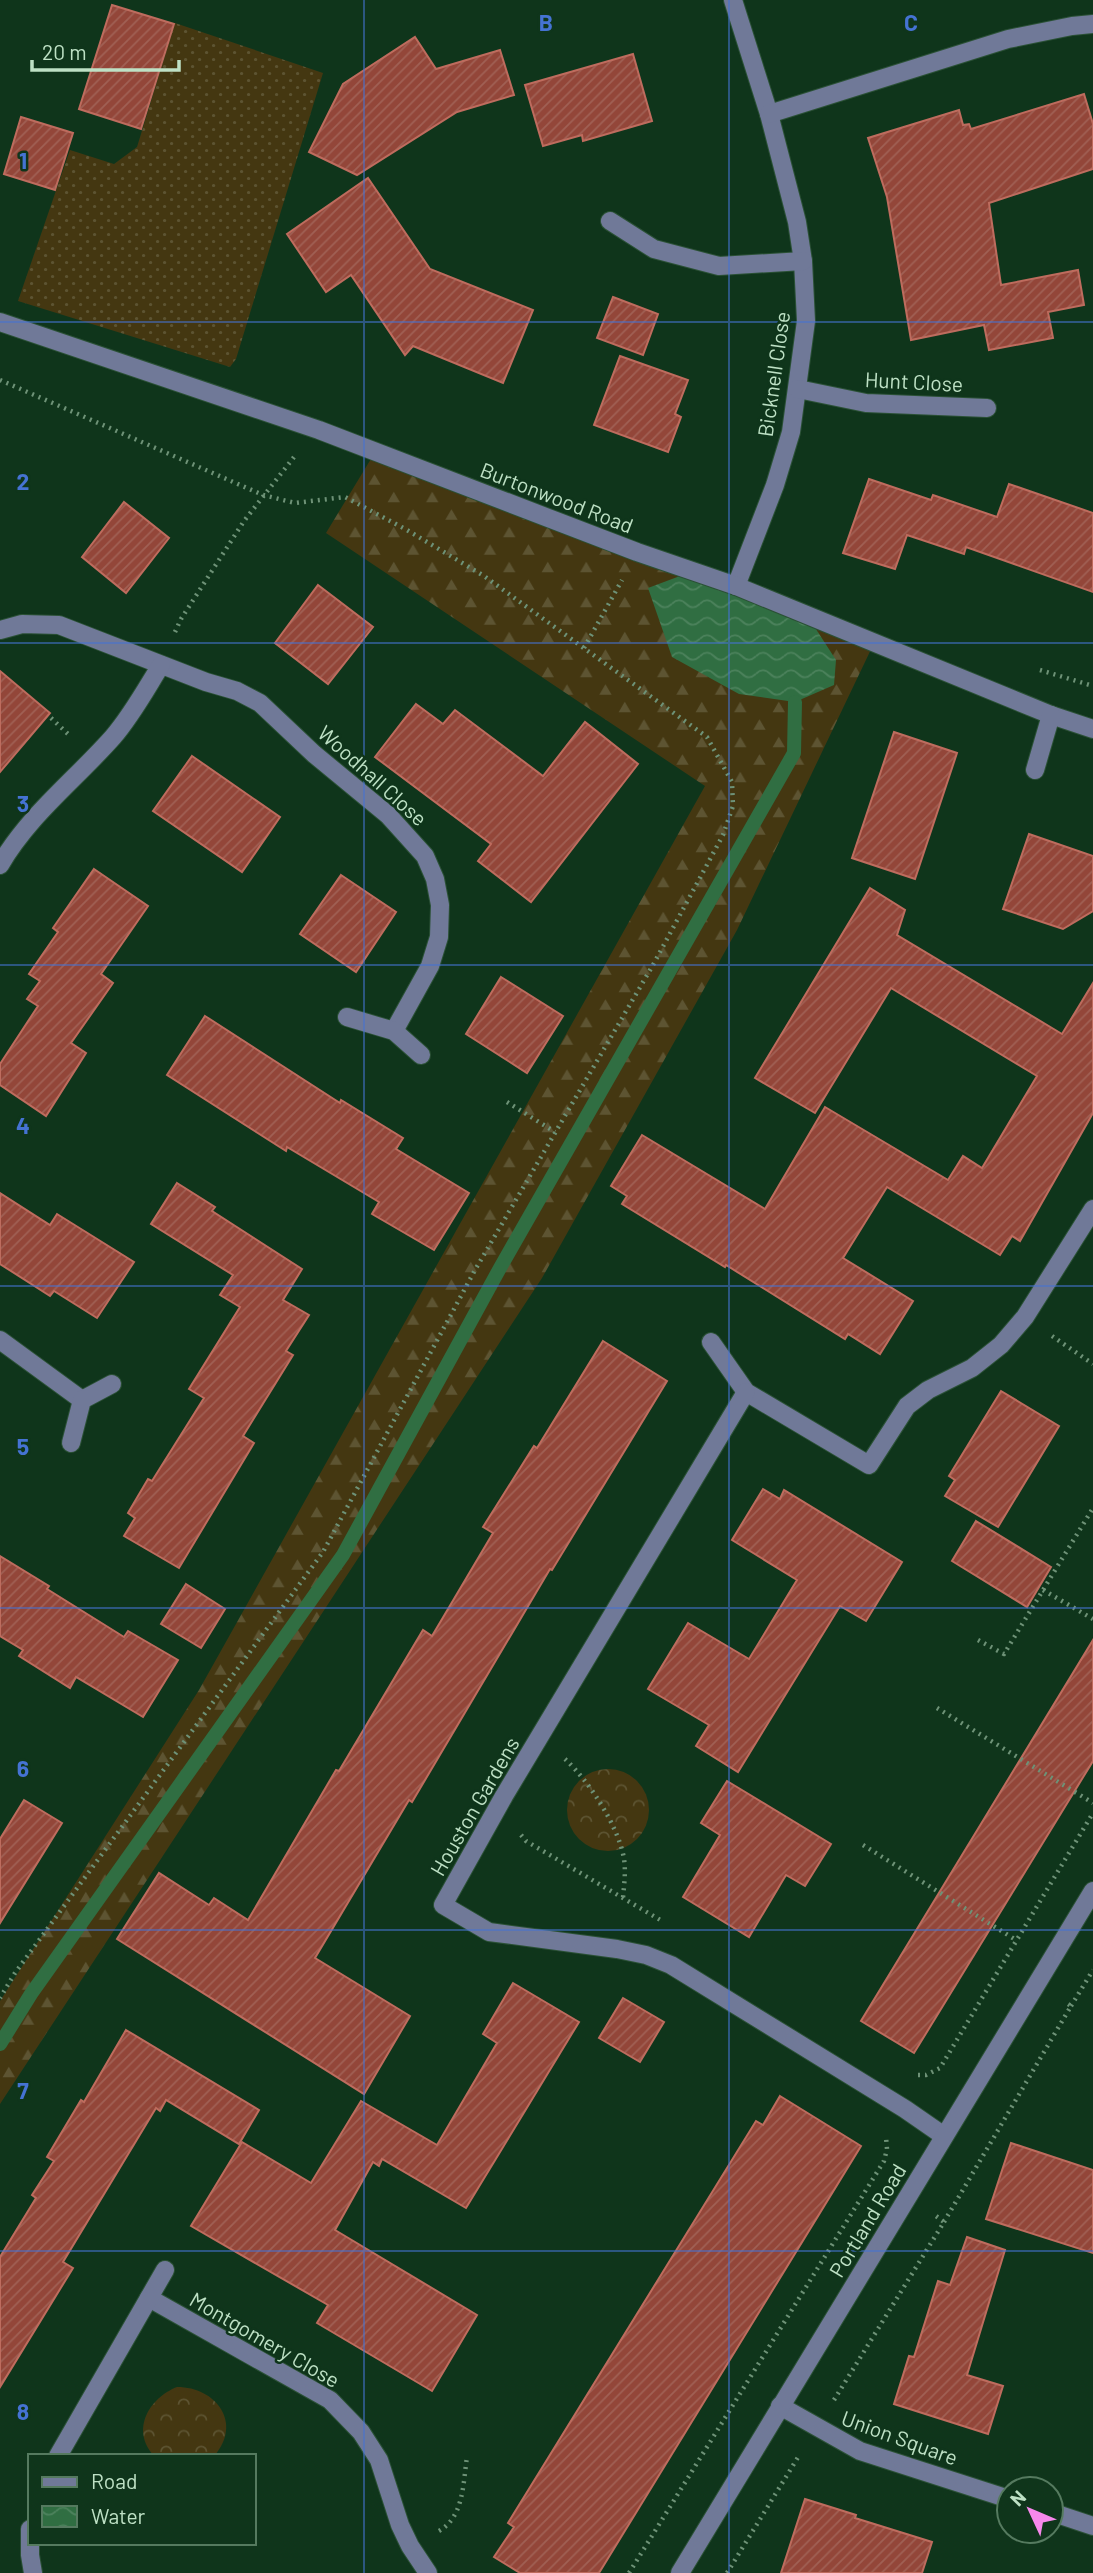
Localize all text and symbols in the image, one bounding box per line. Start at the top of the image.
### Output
text: B [539,8,553,36]
text: C [904,8,918,36]
scale bar [32,28,178,72]
text: 20 m [42,39,87,64]
text: 1 [19,146,27,174]
street label: Bicknell Close [752,310,794,438]
street label: Hunt Close [864,366,964,396]
street label: Burtonwood Road [477,456,637,538]
text: 2 [17,467,29,495]
street label: Woodhall Close [313,720,433,830]
text: 3 [17,789,29,817]
text: 4 [16,1111,30,1139]
text: 5 [17,1432,29,1460]
street label: Houston Gardens [424,1732,524,1880]
text: 6 [17,1754,29,1782]
text: 7 [17,2076,29,2104]
street label: Portland Road [823,2159,911,2281]
street label: Montgomery Close [186,2286,344,2392]
text: 8 [17,2397,29,2425]
street label: Union Square [838,2404,962,2470]
legend [28,2454,256,2545]
text: Road [91,2468,137,2493]
north arrow [995,2475,1065,2545]
text: N [1005,2485,1030,2510]
text: Water [91,2503,146,2528]

